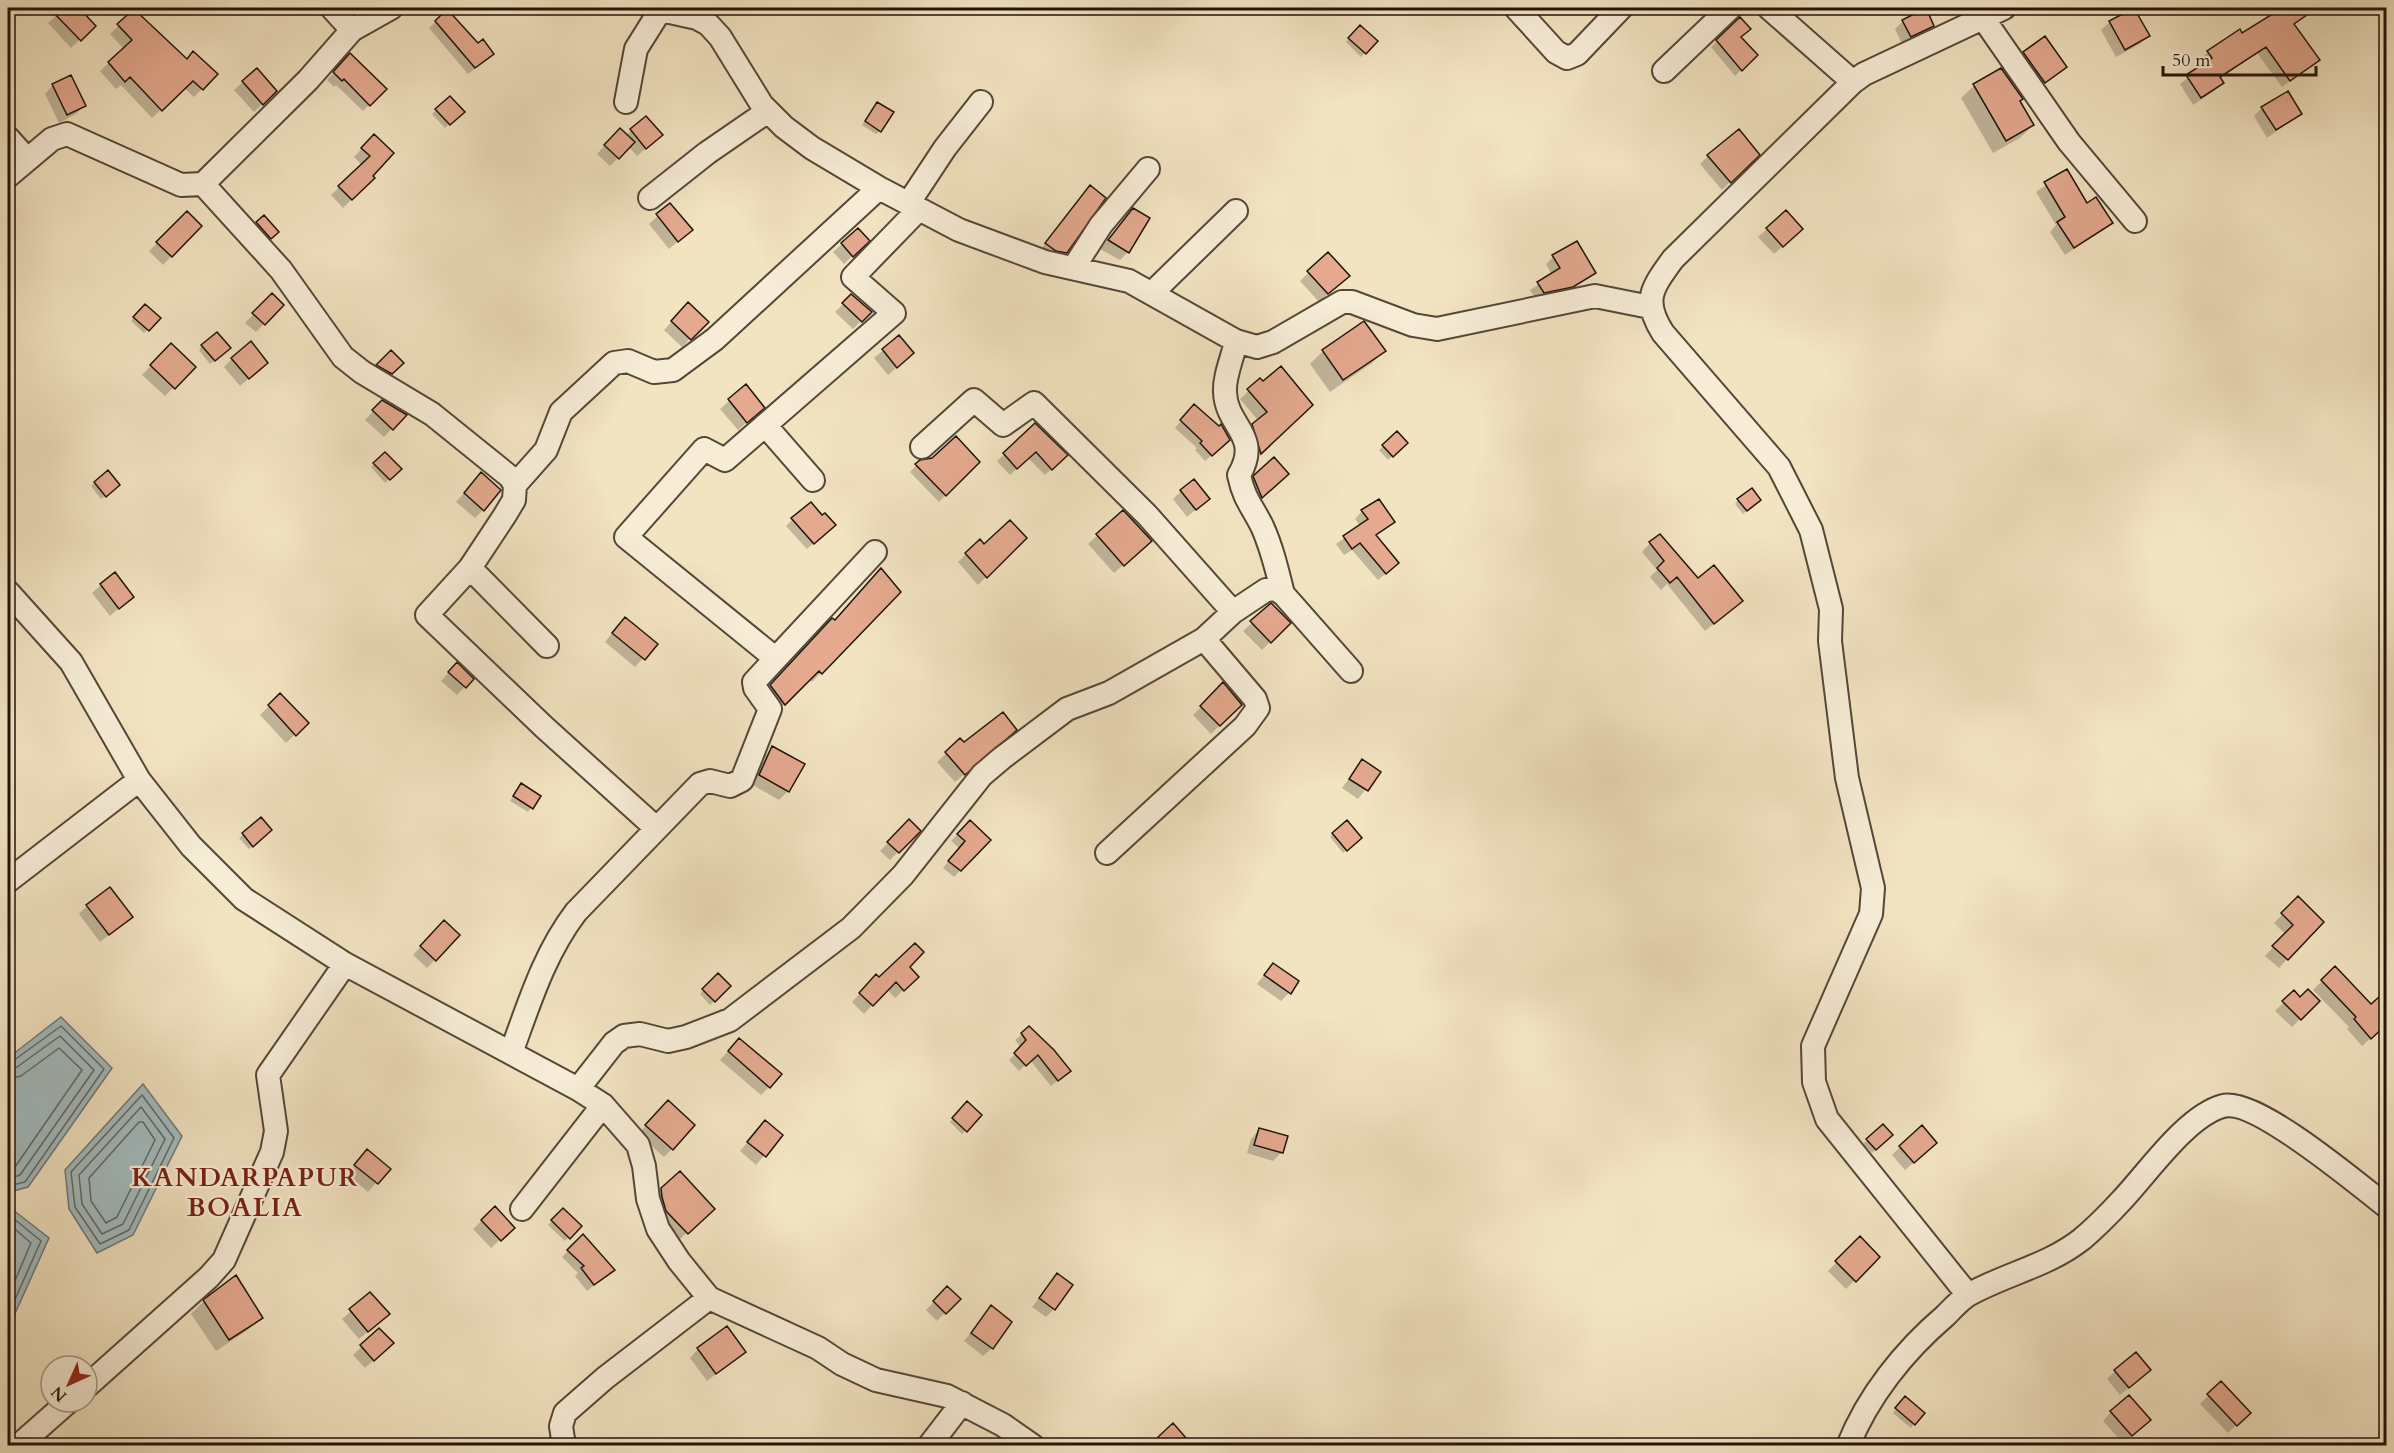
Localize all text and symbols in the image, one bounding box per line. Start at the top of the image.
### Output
scale bar [2163,39,2316,77]
text: 50 m [2172,48,2211,73]
district label: KANDARPAPUR BOALIA [131,1160,359,1225]
north arrow [39,1354,99,1414]
text: N [46,1381,72,1407]

